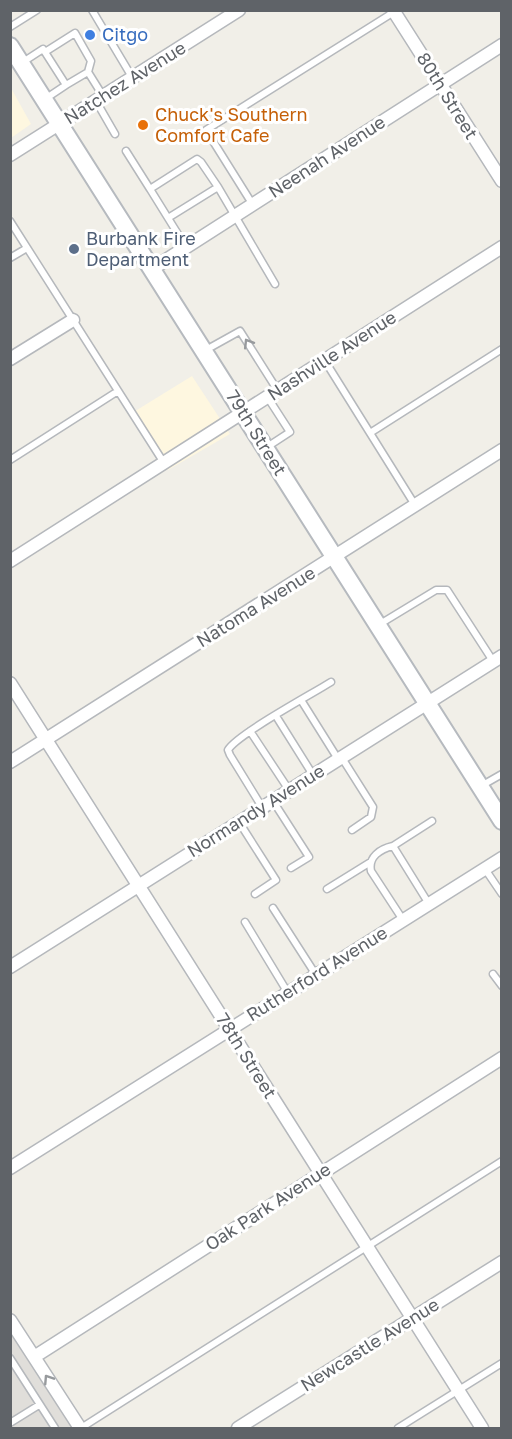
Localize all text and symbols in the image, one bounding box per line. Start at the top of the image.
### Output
place label: Citgo [102,23,148,45]
marker: Citgo [83,28,97,42]
street label: Natchez Avenue [60,36,189,128]
street label: 80th Street [412,48,483,143]
place label: Chuck's Southern Comfort Cafe [155,103,308,146]
street label: Neenah Avenue [264,110,389,202]
marker: Chuck's Southern Comfort Cafe [136,118,150,132]
place label: Burbank Fire Department [86,227,196,270]
marker: Burbank Fire Department [67,242,81,256]
street label: Nashville Avenue [263,305,400,405]
one-way arrow [244,339,255,350]
street label: 79th Street [222,386,292,479]
street label: Natoma Avenue [192,561,319,651]
street label: Normandy Avenue [183,759,328,861]
street label: Rutherford Avenue [242,921,391,1025]
street label: 78th Street [212,1009,282,1102]
street label: Oak Park Avenue [201,1157,334,1255]
street label: Newcastle Avenue [296,1293,443,1396]
one-way arrow [45,1375,56,1386]

